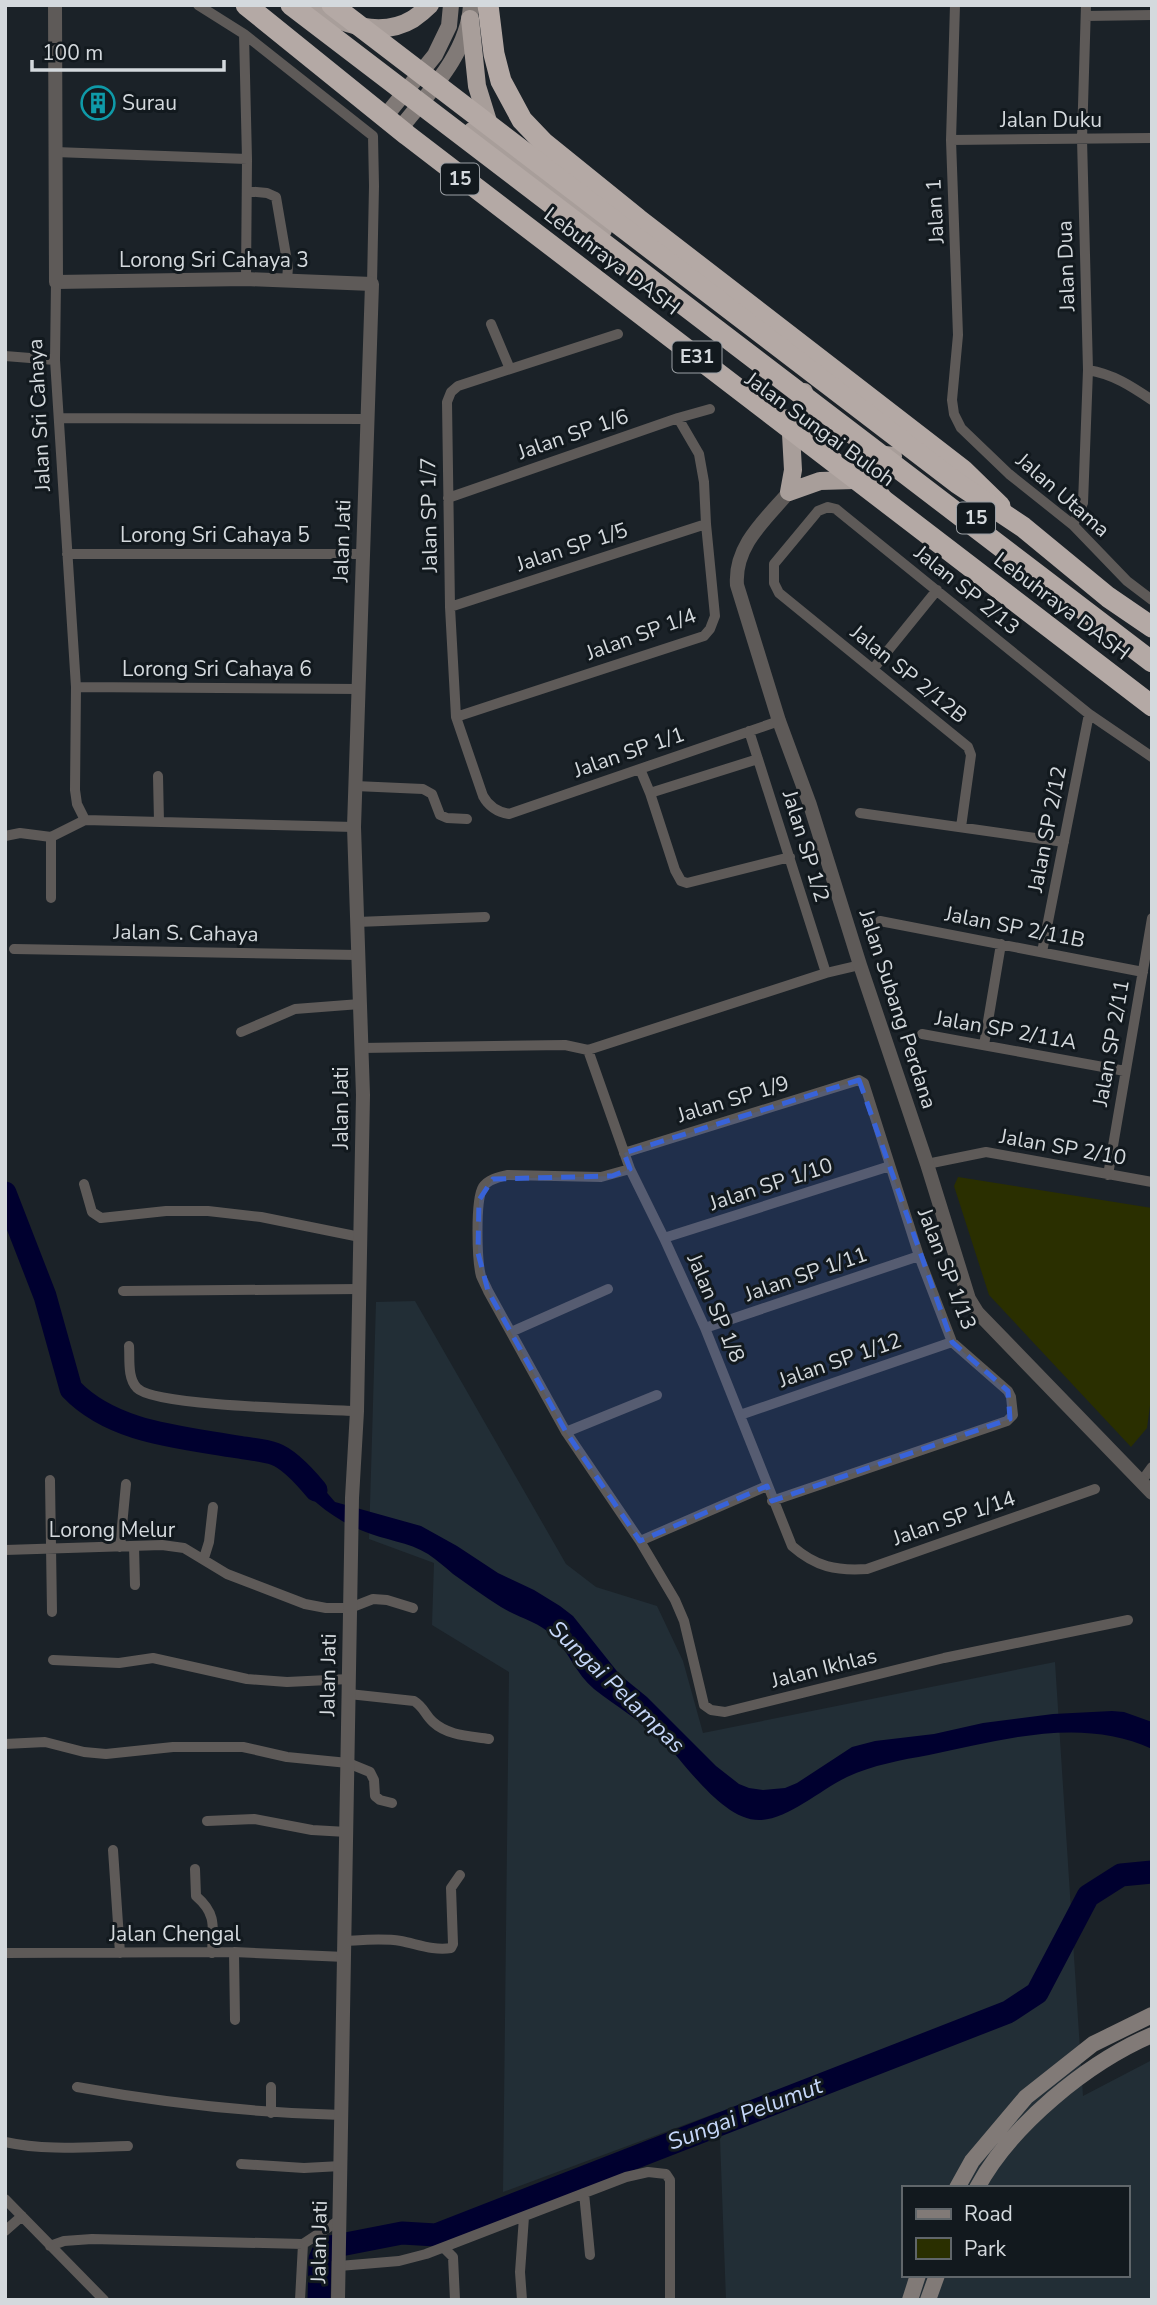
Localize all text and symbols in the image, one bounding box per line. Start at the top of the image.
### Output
scale bar [32,28,224,72]
text: 100 m [42,39,103,67]
building icon: Surau [79,84,117,122]
place label: Surau [122,89,177,117]
street label: Jalan Duku [999,106,1102,134]
road number: 15 [441,164,479,195]
street label: Jalan 1 [919,178,951,245]
street label: Lebuhraya DASH [538,201,686,321]
street label: Jalan Dua [1050,220,1082,313]
street label: Lorong Sri Cahaya 3 [119,246,309,274]
street label: Jalan Sri Cahaya [21,338,57,493]
road number: E31 [672,342,722,372]
street label: Jalan Sungai Buloh [739,365,900,493]
street label: Jalan SP 1/6 [513,402,632,466]
street label: Jalan Utama [1009,446,1116,543]
street label: Jalan SP 1/7 [414,457,444,574]
street label: Jalan Jati [327,499,357,584]
road number: 15 [957,503,995,534]
street label: Jalan SP 1/5 [512,516,631,578]
street label: Lorong Sri Cahaya 5 [120,521,310,549]
street label: Jalan SP 2/13 [908,538,1026,641]
street label: Lebuhraya DASH [988,546,1136,666]
street label: Jalan SP 1/4 [581,601,700,667]
street label: Jalan SP 2/12B [844,618,973,730]
street label: Lorong Sri Cahaya 6 [122,655,312,683]
street label: Jalan SP 1/1 [569,720,688,784]
street label: Jalan SP 2/12 [1021,764,1073,895]
street label: Jalan SP 1/2 [775,786,836,905]
street label: Jalan SP 2/11B [942,900,1087,954]
street label: Jalan Subang Perdana [852,905,943,1112]
street label: Jalan S. Cahaya [112,918,259,948]
street label: Jalan SP 2/11 [1086,978,1136,1109]
street label: Jalan SP 2/11A [932,1004,1079,1056]
street label: Jalan Jati [327,1067,355,1150]
street label: Jalan SP 1/9 [673,1069,792,1130]
street label: Jalan SP 2/10 [997,1122,1128,1172]
street label: Jalan SP 1/10 [705,1151,836,1217]
street label: Jalan SP 1/13 [911,1203,983,1334]
street label: Jalan SP 1/11 [740,1240,871,1308]
street label: Jalan SP 1/8 [680,1249,751,1367]
street label: Jalan SP 1/12 [774,1326,905,1394]
street label: Jalan SP 1/14 [888,1484,1019,1552]
street label: Lorong Melur [49,1516,176,1544]
water label: Sungai Pelampas [542,1614,692,1760]
street label: Jalan Jati [313,1633,343,1718]
street label: Jalan Ikhlas [767,1641,880,1695]
street label: Jalan Chengal [108,1920,241,1948]
water label: Sungai Pelumut [663,2070,828,2158]
legend [902,2186,1129,2277]
street label: Jalan Jati [304,2200,334,2285]
text: Road [964,2200,1013,2228]
text: Park [964,2235,1006,2263]

